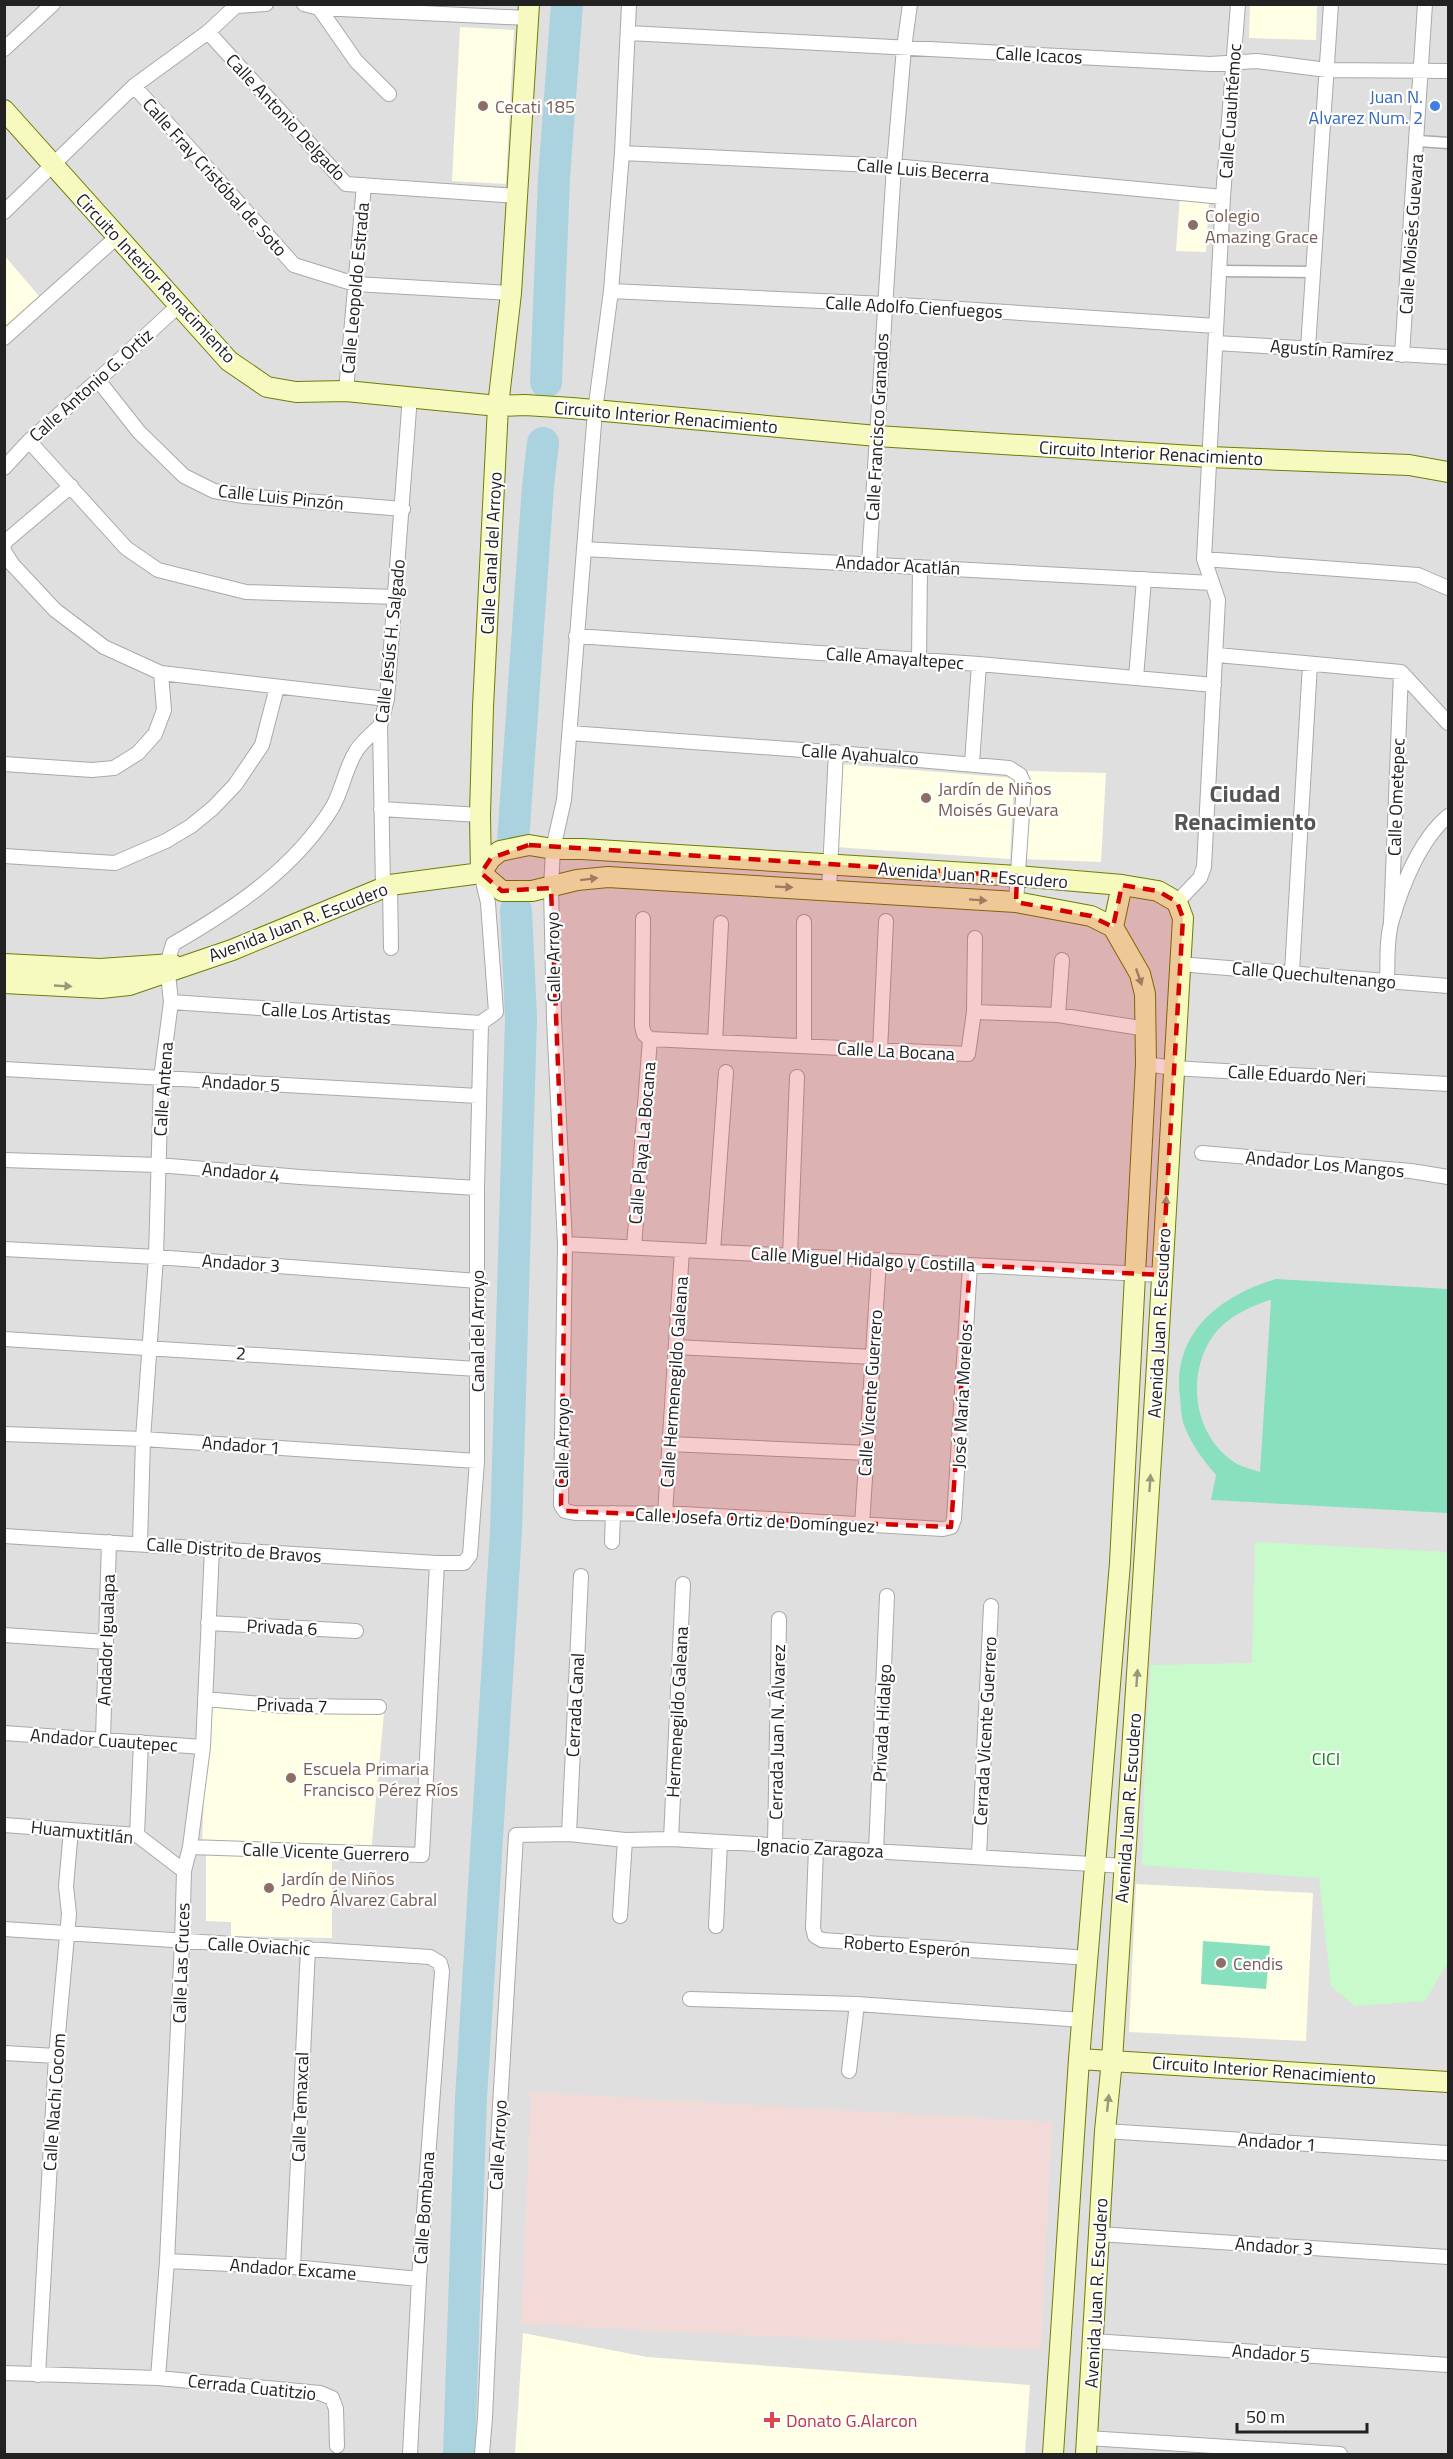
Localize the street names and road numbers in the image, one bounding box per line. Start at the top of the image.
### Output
street label: Calle Icacos [995,39,1083,71]
street label: Calle Cuauhtémoc [1212,42,1248,179]
street label: Calle Antonio Delgado [220,47,352,187]
street label: Calle Fray Cristóbal de Soto [136,92,294,262]
street label: Calle Luis Becerra [856,151,990,189]
street label: Calle Moisés Guevara [1392,153,1430,315]
street label: Circuito Interior Renacimiento [70,187,242,369]
street label: Calle Leopoldo Estrada [334,201,376,375]
street label: Calle Adolfo Cienfuegos [825,289,1003,325]
street label: Calle Antonio G. Ortiz [23,322,159,448]
street label: Calle Francisco Granados [859,332,895,522]
street label: Agustín Ramírez [1269,332,1395,368]
street label: Circuito Interior Renacimiento [553,394,779,440]
street label: Circuito Interior Renacimiento [1038,434,1264,472]
street label: Calle Canal del Arroyo [473,471,509,635]
street label: Calle Luis Pinzón [217,477,345,517]
street label: Andador Acatlán [835,548,961,582]
street label: Calle Jesús H. Salgado [368,558,412,724]
street label: Calle Amayaltepec [825,640,965,676]
street label: Calle Ayahualco [800,736,920,772]
street label: Calle Ometepec [1380,737,1412,856]
street label: Avenida Juan R. Escudero [877,855,1069,895]
street label: Avenida Juan R. Escudero [204,875,392,969]
street label: Calle Arroyo [539,911,567,1003]
street label: Calle Quechultenango [1231,954,1397,996]
street label: Calle Los Artistas [260,995,392,1031]
street label: Calle La Bocana [836,1034,956,1068]
street label: Calle Antena [146,1041,180,1137]
street label: Calle Eduardo Neri [1227,1058,1367,1092]
street label: Calle Playa La Bocana [621,1061,663,1225]
street label: Andador 5 [201,1067,281,1099]
street label: Andador Los Mangos [1244,1144,1406,1184]
street label: Andador 4 [201,1155,281,1189]
street label: Avenida Juan R. Escudero [1141,1227,1177,1419]
street label: Calle Miguel Hidalgo y Costilla [750,1240,976,1278]
street label: Andador 3 [201,1247,281,1279]
street label: Canal del Arroyo [464,1270,491,1392]
street label: Calle Hermenegildo Galeana [653,1275,695,1489]
street label: Calle Vicente Guerrero [851,1309,889,1477]
street label: José María Morelos [945,1323,979,1469]
street label: 2 [235,1339,247,1367]
street label: Calle Arroyo [548,1397,576,1489]
street label: Andador 1 [201,1429,281,1461]
street label: Calle Josefa Ortiz de Domínguez [634,1500,876,1540]
street label: Calle Distrito de Bravos [145,1530,323,1570]
street label: Andador Igualapa [90,1574,122,1706]
street label: Privada 6 [246,1612,318,1642]
street label: Hermenegildo Galeana [659,1626,695,1798]
street label: Cerrada Vicente Guerrero [967,1636,1003,1826]
street label: Cerrada Juan N. Álvarez [762,1644,792,1820]
street label: Cerrada Canal [559,1652,591,1758]
street label: Privada Hidalgo [865,1663,899,1783]
street label: Privada 7 [256,1690,328,1720]
street label: Avenida Juan R. Escudero [1108,1712,1148,1904]
street label: Andador Cuautepec [29,1721,179,1759]
street label: Huamuxtitlán [29,1813,135,1851]
street label: Ignacio Zaragoza [756,1831,884,1865]
street label: Calle Vicente Guerrero [242,1836,410,1868]
street label: Calle Las Cruces [165,1902,197,2024]
street label: Roberto Esperón [843,1928,971,1964]
street label: Calle Oviachic [207,1930,311,1962]
street label: Calle Nachi Cocom [36,2032,72,2172]
street label: Circuito Interior Renacimiento [1151,2049,1377,2091]
street label: Calle Temaxcal [285,2052,315,2162]
street label: Calle Arroyo [482,2099,514,2191]
street label: Andador 1 [1237,2126,1317,2158]
street label: Calle Bombana [407,2151,441,2265]
street label: Avenida Juan R. Escudero [1078,2197,1114,2389]
street label: Andador 3 [1234,2230,1314,2262]
street label: Andador Excame [229,2251,357,2287]
street label: Andador 5 [1231,2337,1311,2369]
street label: Cerrada Cuatitzio [186,2367,318,2407]

